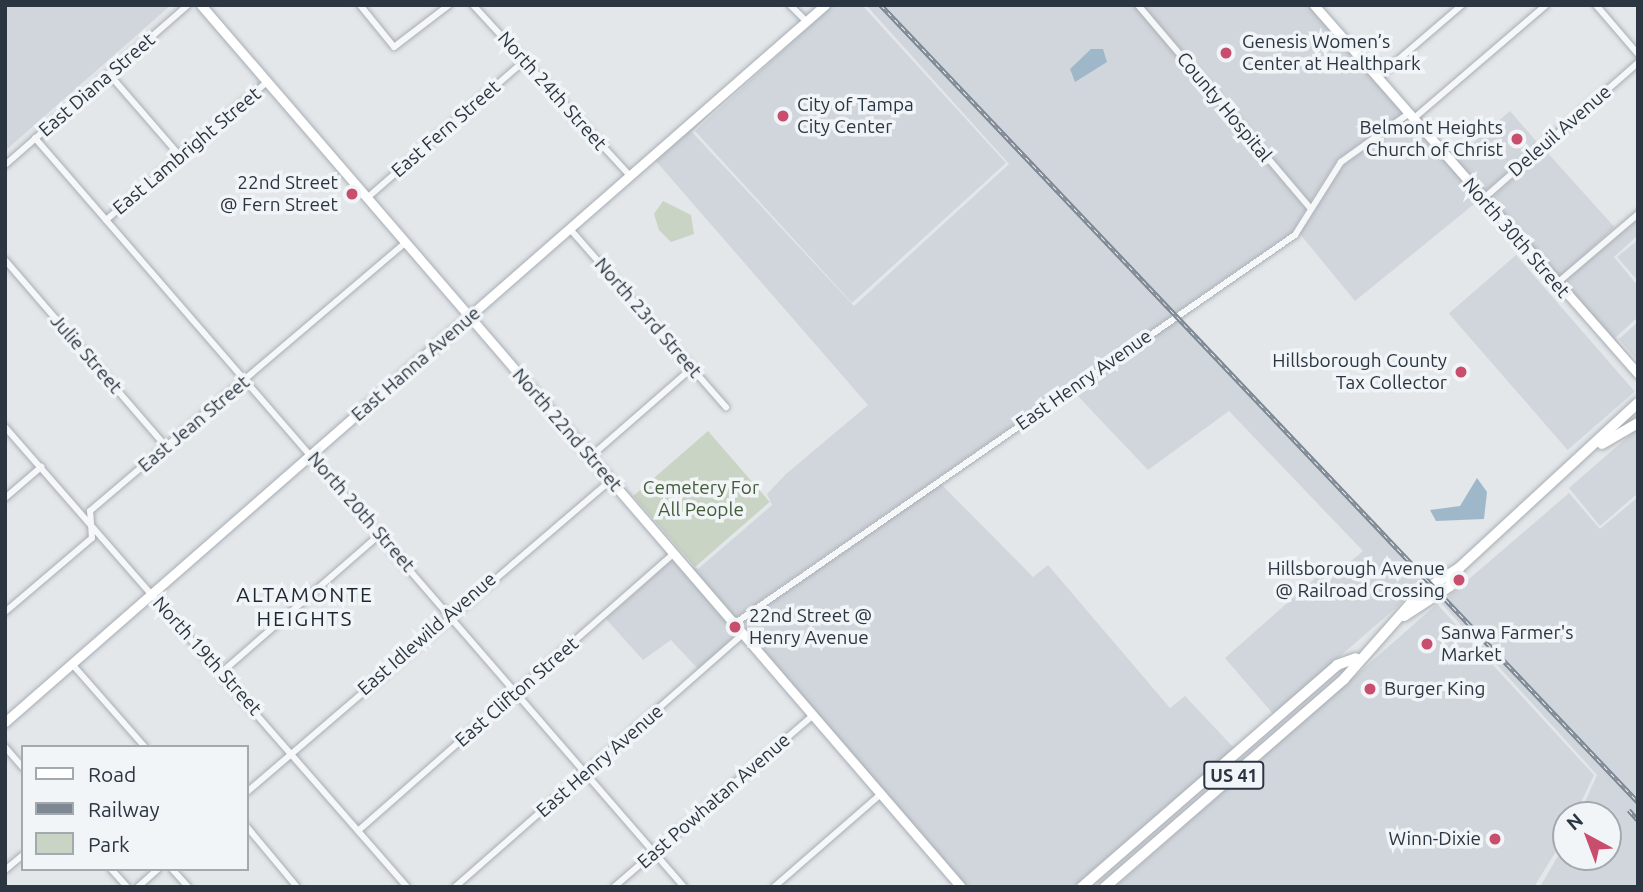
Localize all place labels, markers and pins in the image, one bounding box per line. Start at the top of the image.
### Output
place label: Genesis Women’s Center at Healthpark [1242,31,1420,75]
marker: Genesis Women’s Center at Healthpark [1216,43,1236,63]
place label: City of Tampa City Center [797,94,914,138]
marker: City of Tampa City Center [775,108,791,124]
place label: Belmont Heights Church of Christ [1359,117,1503,161]
marker: Belmont Heights Church of Christ [1509,131,1525,147]
place label: 22nd Street @ Fern Street [220,172,338,216]
marker: 22nd Street @ Fern Street [344,186,360,202]
place label: Hillsborough County Tax Collector [1272,350,1447,394]
marker: Hillsborough County Tax Collector [1453,364,1469,380]
place label: Hillsborough Avenue @ Railroad Crossing [1267,558,1445,602]
marker: Hillsborough Avenue @ Railroad Crossing [1451,572,1467,588]
place label: 22nd Street @ Henry Avenue [749,605,872,649]
marker: 22nd Street @ Henry Avenue [727,619,743,635]
place label: Sanwa Farmer's Market [1441,622,1574,666]
marker: Sanwa Farmer's Market [1419,636,1435,652]
place label: Burger King [1384,678,1485,700]
marker: Burger King [1362,681,1378,697]
place label: Winn-Dixie [1389,828,1481,850]
marker: Winn-Dixie [1487,831,1503,847]

